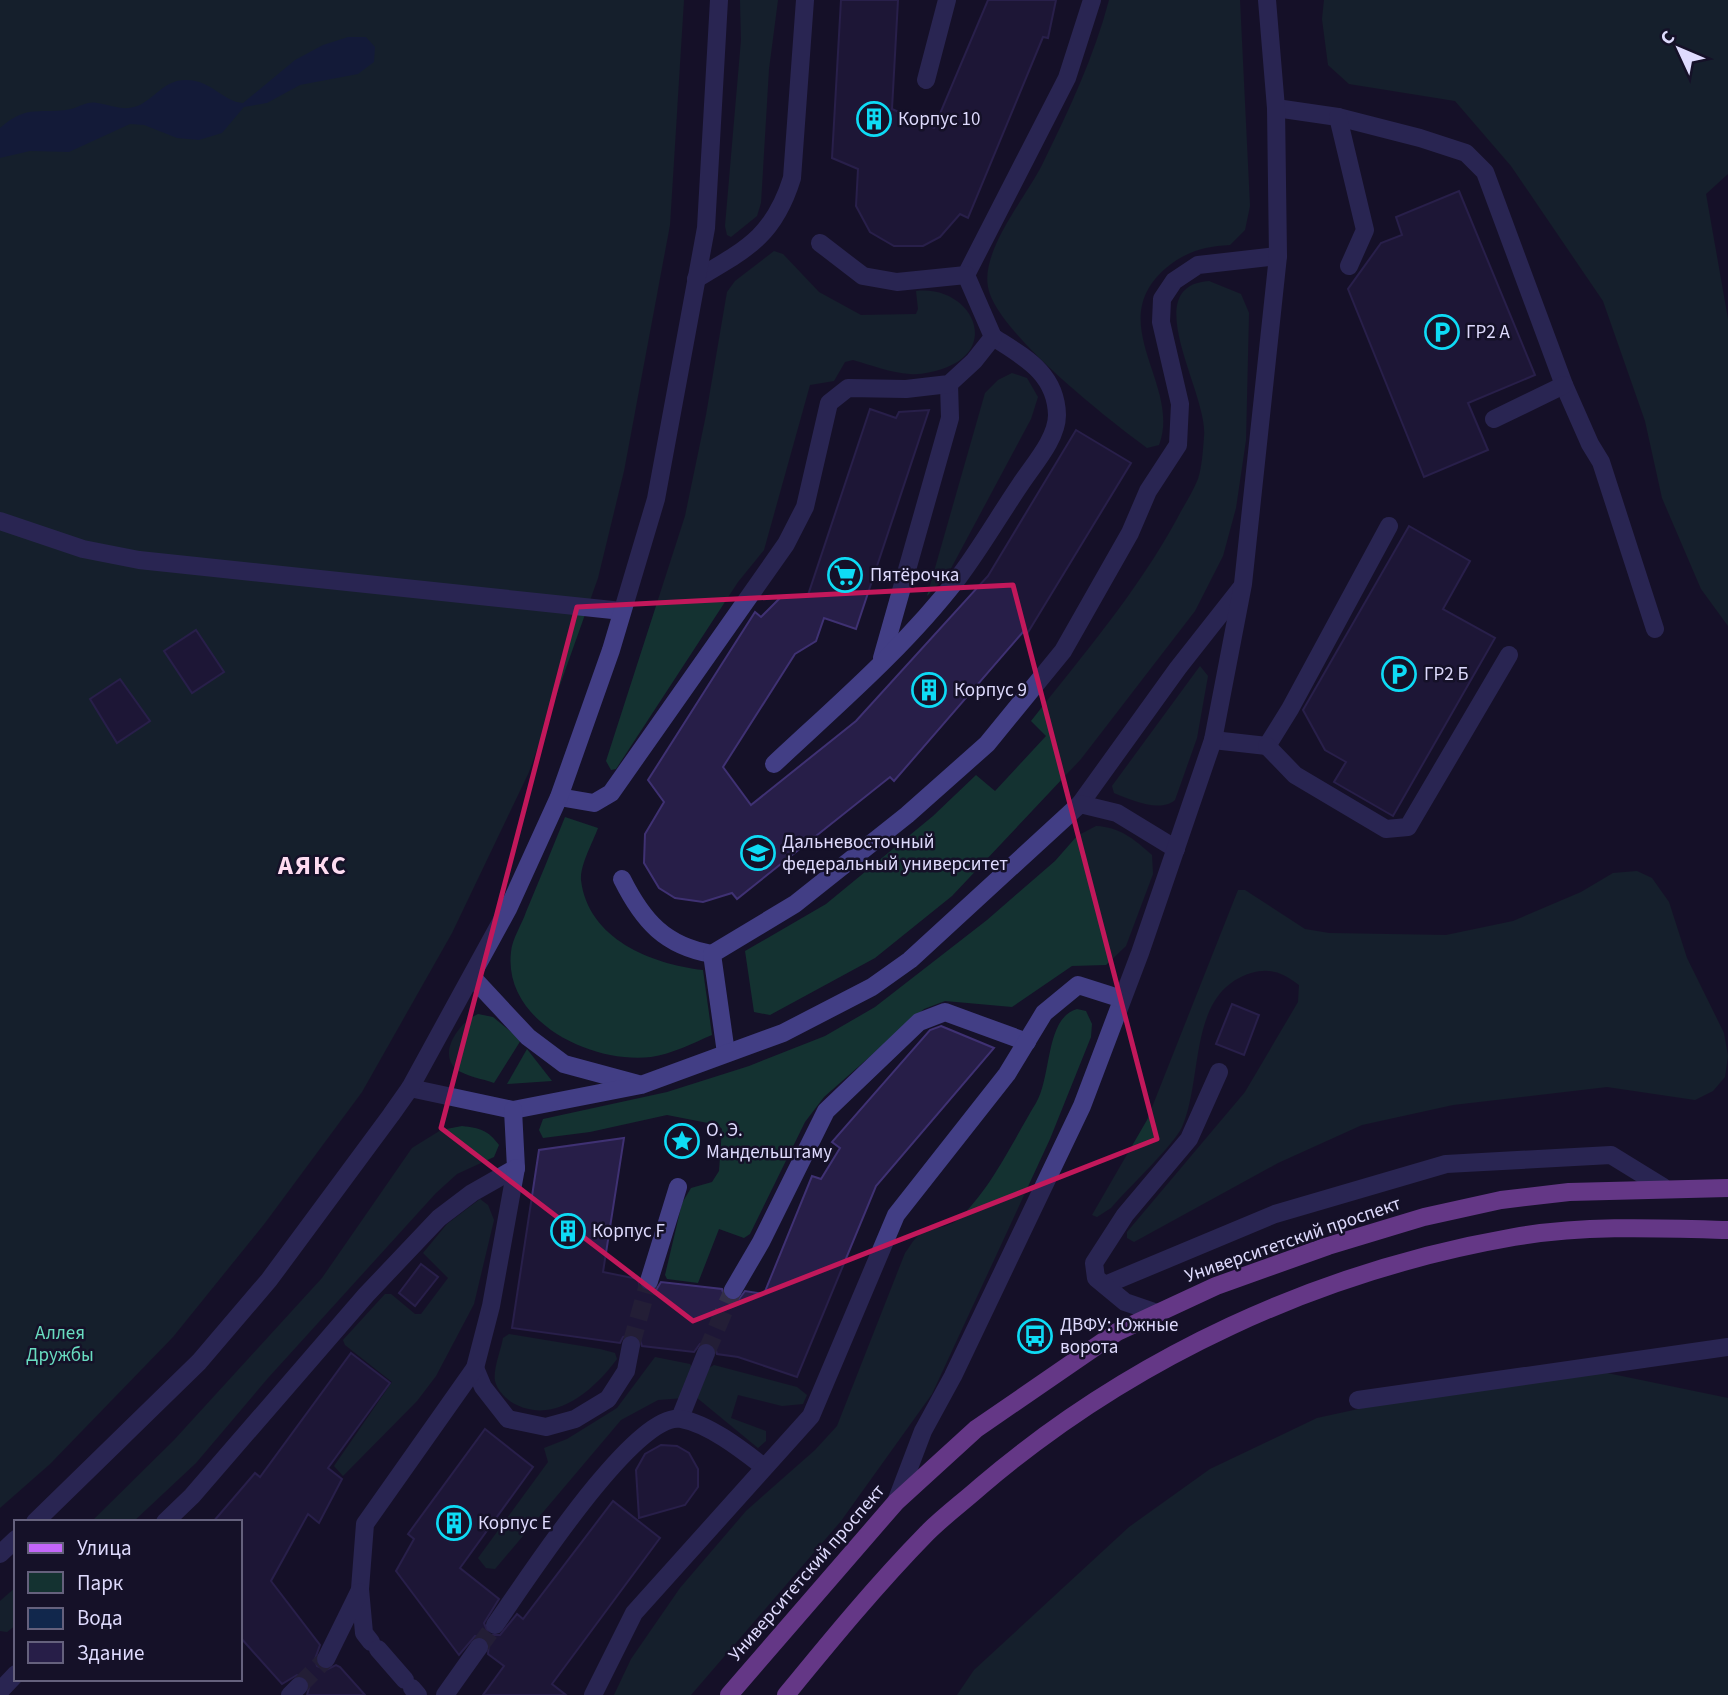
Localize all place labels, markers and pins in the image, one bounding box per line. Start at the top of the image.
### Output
building icon: Корпус 10 [855,100,893,138]
place label: Корпус 10 [898,106,980,133]
parking icon: ГР2 А [1423,313,1461,351]
place label: ГР2 А [1466,319,1510,346]
supermarket icon: Пятёрочка [826,556,864,594]
place label: Пятёрочка [870,562,959,589]
parking icon: ГР2 Б [1380,655,1418,693]
place label: ГР2 Б [1424,661,1468,688]
building icon: Корпус 9 [910,671,948,709]
place label: Корпус 9 [954,677,1027,704]
place label: Дальневосточный федеральный университет [782,829,1008,878]
school or university icon: Дальневосточный федеральный университет [739,834,777,872]
place label: О. Э. Мандельштаму [706,1117,832,1166]
place icon: О. Э. Мандельштаму [663,1122,701,1160]
building icon: Корпус F [549,1212,587,1250]
place label: Корпус F [592,1218,665,1245]
place label: ДВФУ: Южные ворота [1060,1312,1178,1361]
bus stop icon: ДВФУ: Южные ворота [1016,1317,1054,1355]
building icon: Корпус E [435,1504,473,1542]
place label: Корпус E [478,1510,552,1537]

